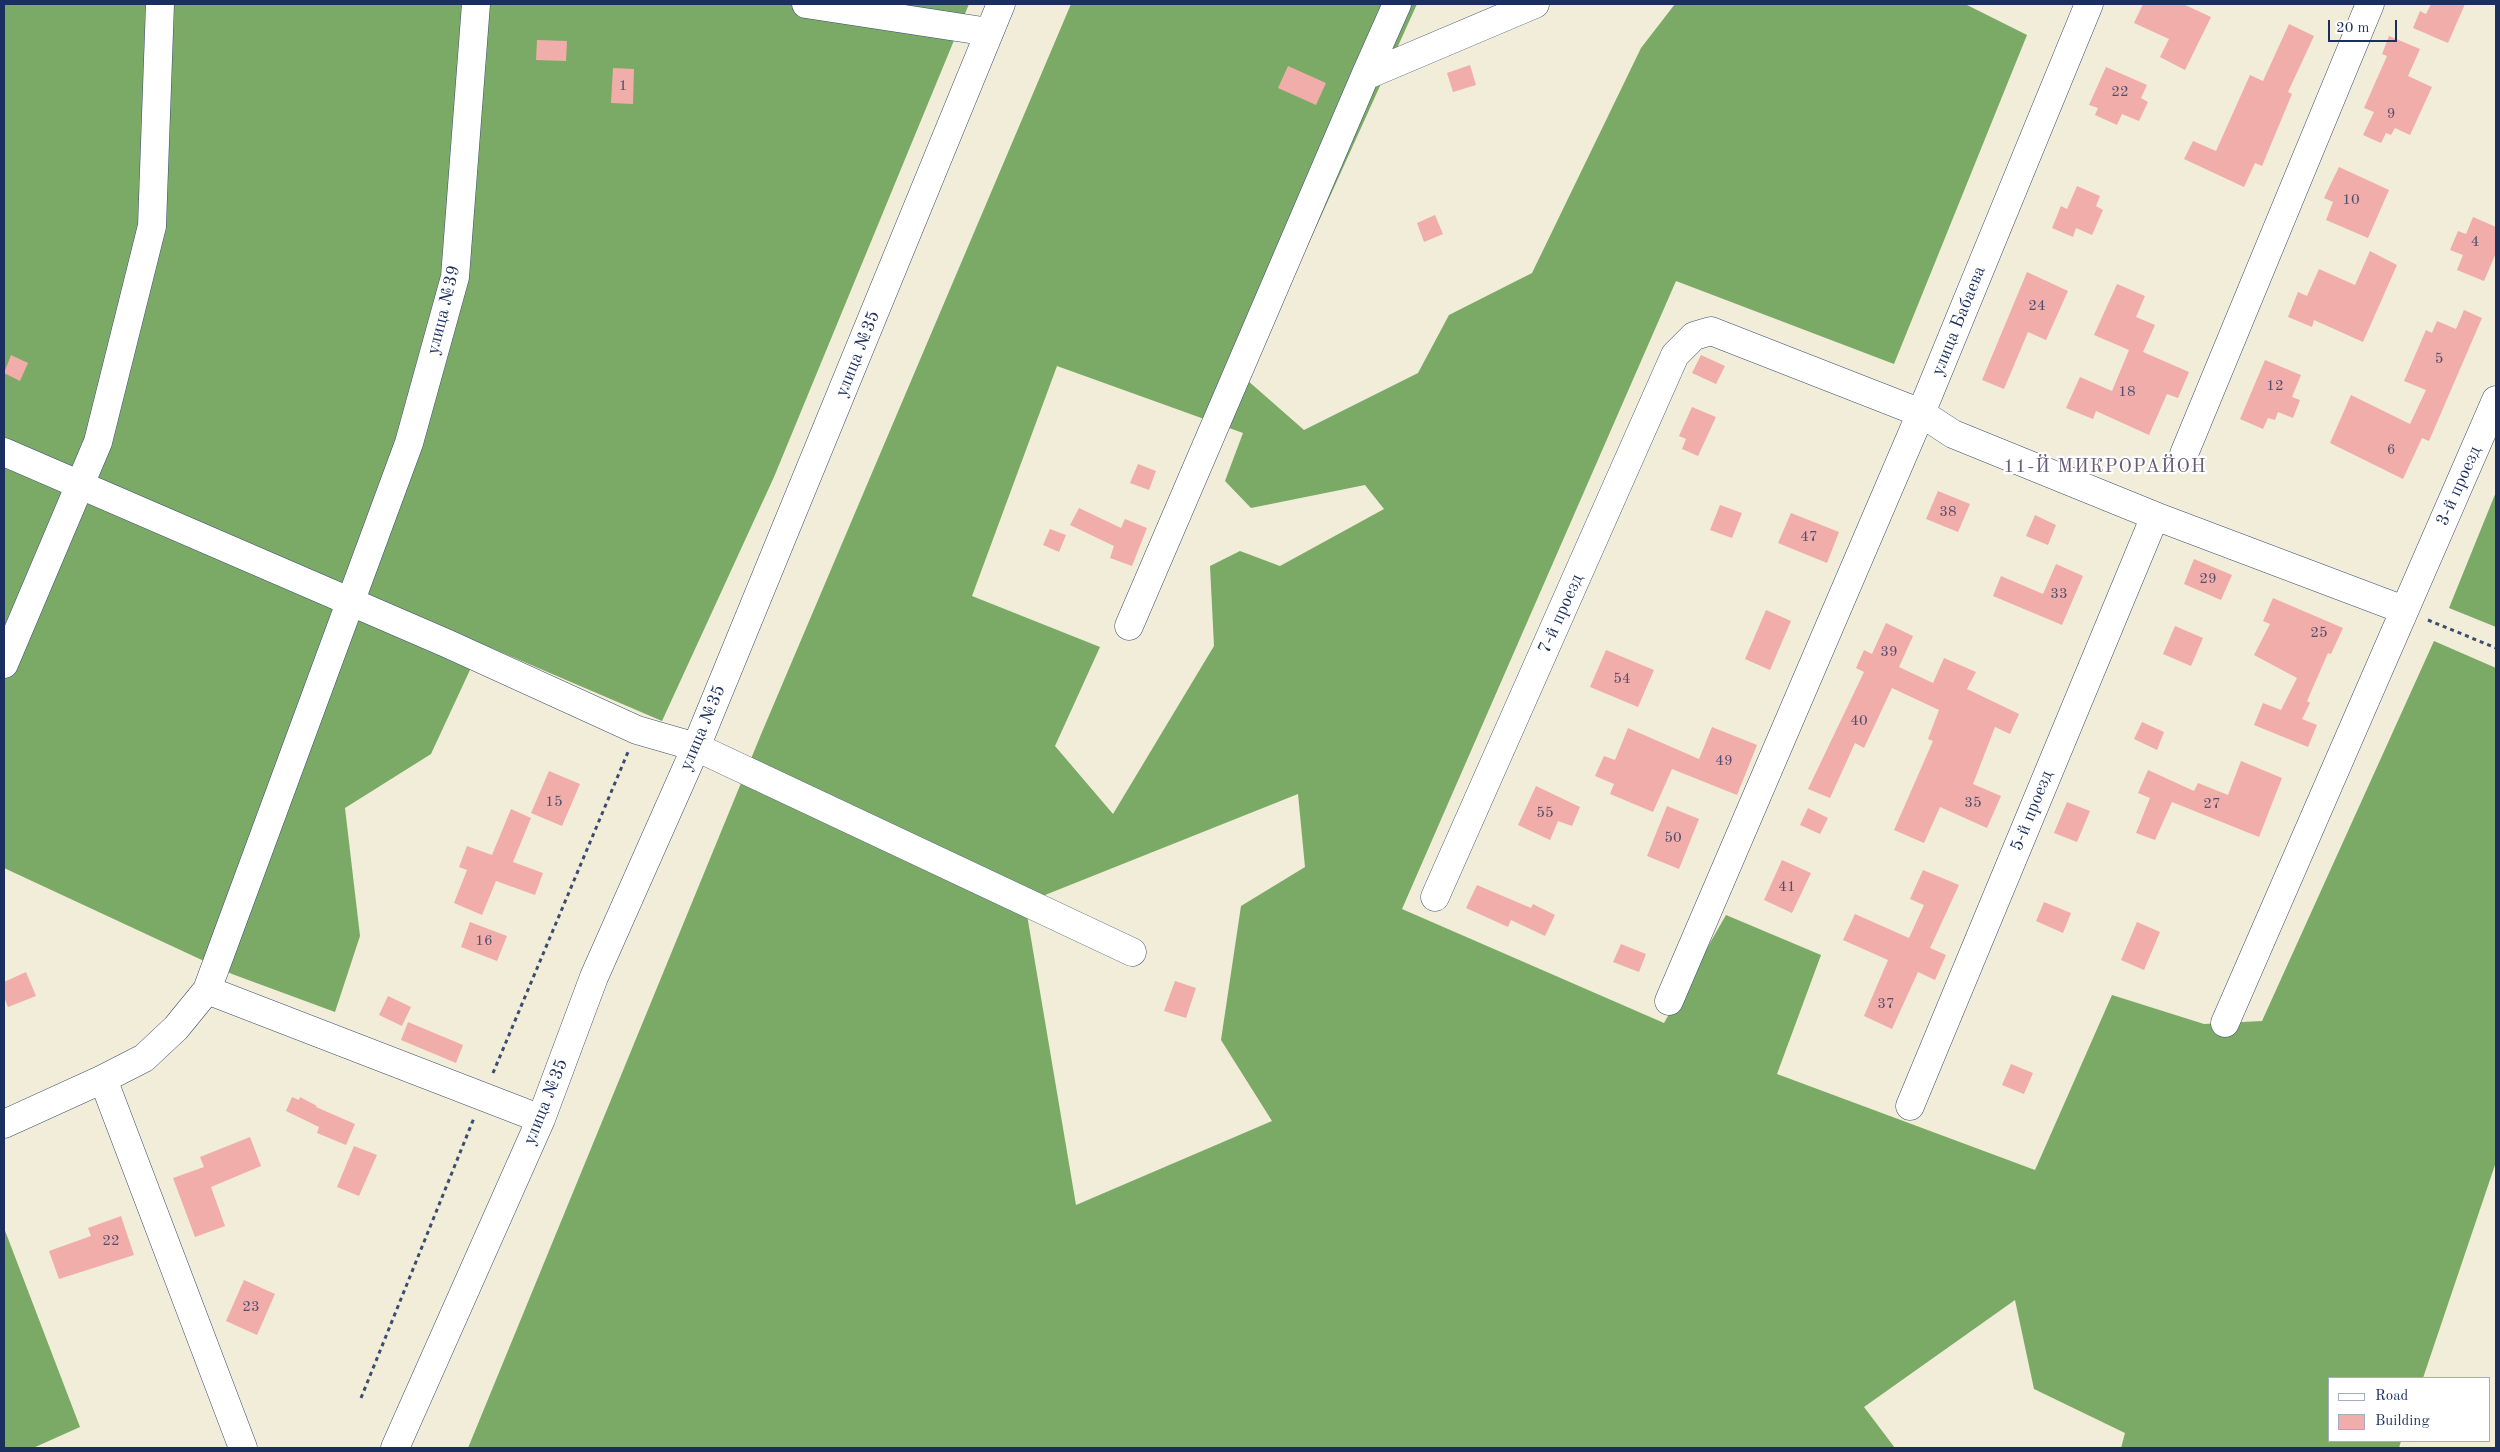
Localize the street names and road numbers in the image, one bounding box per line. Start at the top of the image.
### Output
street label: улица №39 [422,263,466,357]
street label: улица Бабаева [1927,263,1991,379]
street label: улица №35 [831,308,885,400]
street label: 3-й проезд [2432,443,2486,529]
street label: 7-й проезд [1534,571,1588,657]
street label: улица №35 [675,682,731,774]
street label: 5-й проезд [2006,768,2058,854]
street label: улица №35 [519,1056,573,1148]

